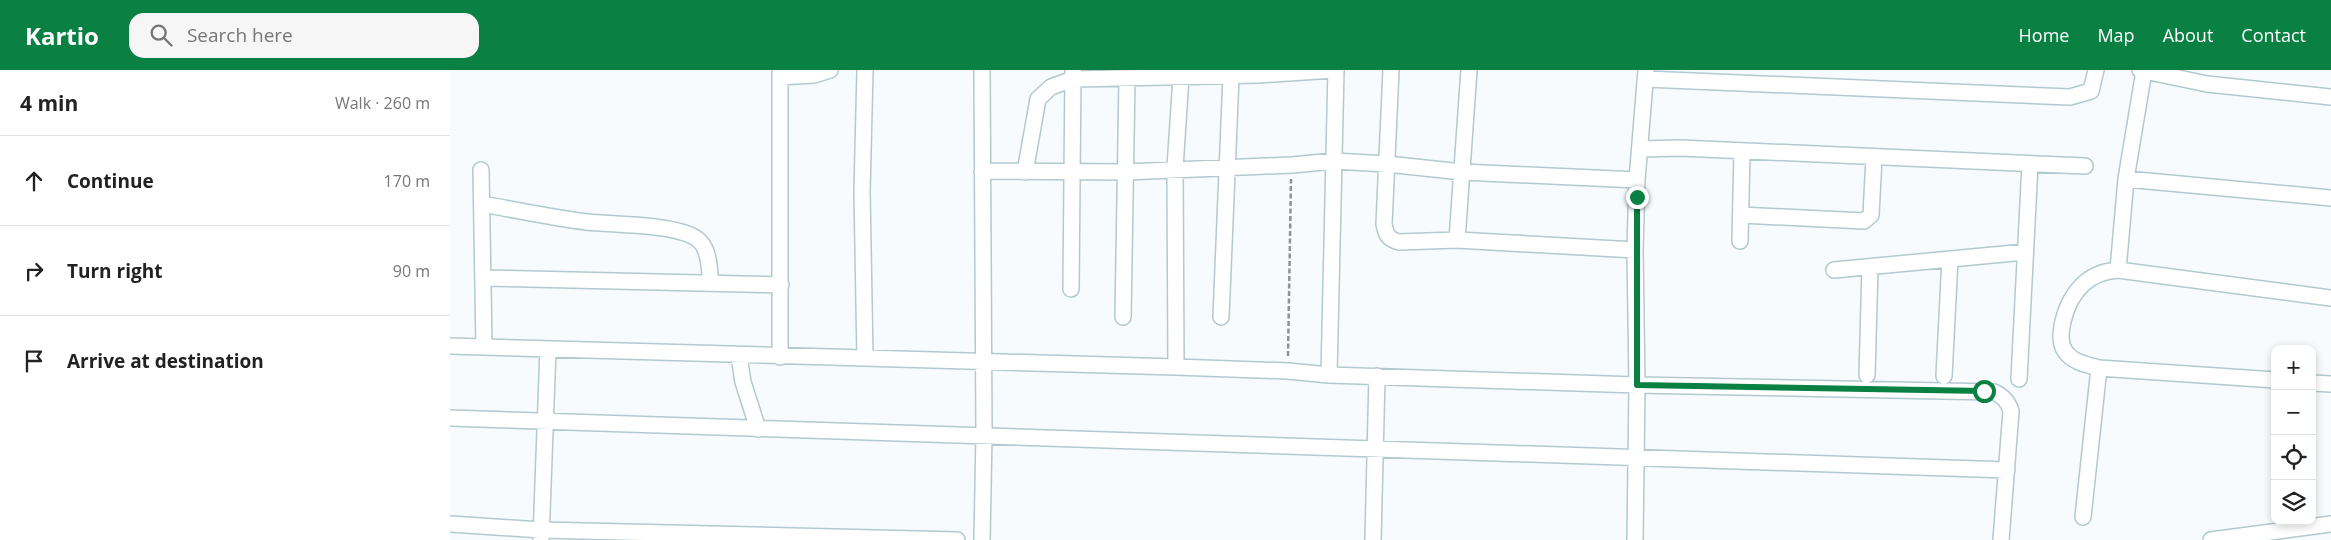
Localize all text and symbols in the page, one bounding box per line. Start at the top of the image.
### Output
search box [129,13,479,58]
text: Kartio [25,19,99,52]
icon: search [147,21,175,49]
text: Search here [187,22,293,48]
text: Home [2019,23,2069,47]
text: Map [2097,23,2135,47]
text: About [2163,23,2213,47]
text: Contact [2241,23,2306,47]
text: 4 min [20,89,78,117]
text: Walk · 260 m [335,92,430,114]
icon: ahead [20,167,48,195]
text: Continue [67,168,154,194]
text: 170 m [384,170,430,192]
route end [1626,186,1649,209]
icon: right [20,257,48,285]
text: Turn right [67,258,162,284]
text: 90 m [393,260,430,282]
map controls [2271,345,2316,525]
button: + [2271,345,2316,390]
icon: arrive [20,347,48,375]
text: Arrive at destination [67,348,264,374]
route start [1973,380,1996,403]
button: − [2271,390,2316,435]
button: locate [2271,435,2316,480]
button: layers [2271,480,2316,525]

